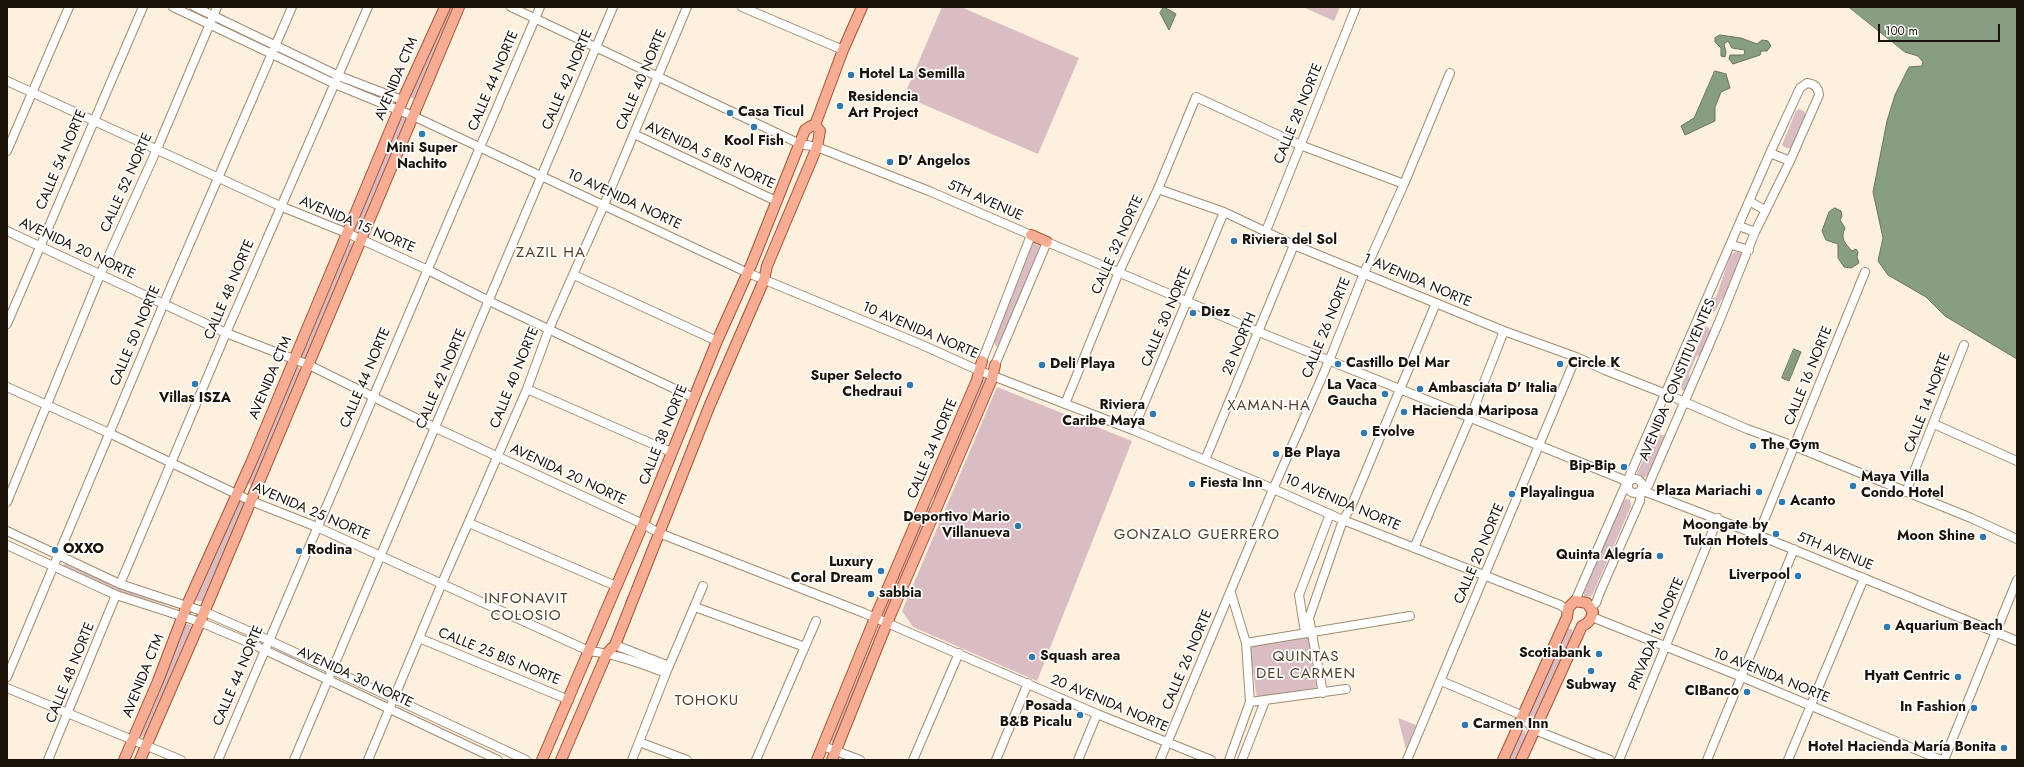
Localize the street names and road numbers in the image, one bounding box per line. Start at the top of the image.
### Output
street label: CALLE 42 NORTE [539,27,597,133]
street label: CALLE 40 NORTE [613,27,671,133]
street label: CALLE 44 NORTE [465,28,523,134]
street label: AVENIDA CTM [372,35,422,123]
street label: CALLE 28 NORTE [1271,61,1327,167]
street label: CALLE 54 NORTE [33,107,91,213]
street label: AVENIDA 5 BIS NORTE [643,119,777,193]
street label: CALLE 52 NORTE [98,131,156,235]
street label: 10 AVENIDA NORTE [564,166,684,234]
street label: 5TH AVENUE [945,177,1025,225]
street label: AVENIDA 15 NORTE [297,193,417,257]
street label: CALLE 32 NORTE [1089,193,1147,297]
street label: AVENIDA 20 NORTE [16,215,138,283]
street label: CALLE 48 NORTE [201,237,259,343]
street label: 1 AVENIDA NORTE [1360,251,1474,311]
street label: CALLE 30 NORTE [1138,264,1196,370]
street label: CALLE 26 NORTE [1299,275,1355,381]
street label: CALLE 50 NORTE [107,283,165,389]
street label: AVENIDA CONSTITUYENTES [1636,297,1720,463]
street label: 10 AVENIDA NORTE [859,299,981,363]
street label: 28 NORTH [1219,310,1261,378]
street label: CALLE 16 NORTE [1781,324,1837,428]
street label: CALLE 44 NORTE [337,325,395,431]
street label: CALLE 40 NORTE [487,325,543,431]
street label: CALLE 42 NORTE [413,326,471,432]
street label: AVENIDA CTM [246,334,296,422]
street label: CALLE 14 NORTE [1901,351,1955,455]
street label: CALLE 38 NORTE [636,382,692,488]
street label: CALLE 34 NORTE [904,396,962,502]
street label: AVENIDA 20 NORTE [507,441,629,509]
street label: 10 AVENIDA NORTE [1281,471,1403,535]
street label: AVENIDA 25 NORTE [250,480,372,544]
street label: CALLE 20 NORTE [1451,501,1509,607]
street label: 5TH AVENUE [1794,529,1876,575]
street label: PRIVADA 16 NORTE [1626,575,1688,693]
street label: CALLE 26 NORTE [1159,607,1217,713]
street label: CALLE 48 NORTE [43,620,99,726]
street label: CALLE 44 NORTE [210,623,268,729]
street label: CALLE 25 BIS NORTE [435,625,563,689]
street label: AVENIDA CTM [120,632,168,720]
street label: AVENIDA 30 NORTE [294,644,416,712]
street label: 10 AVENIDA NORTE [1710,645,1832,707]
street label: 20 AVENIDA NORTE [1048,672,1170,736]

